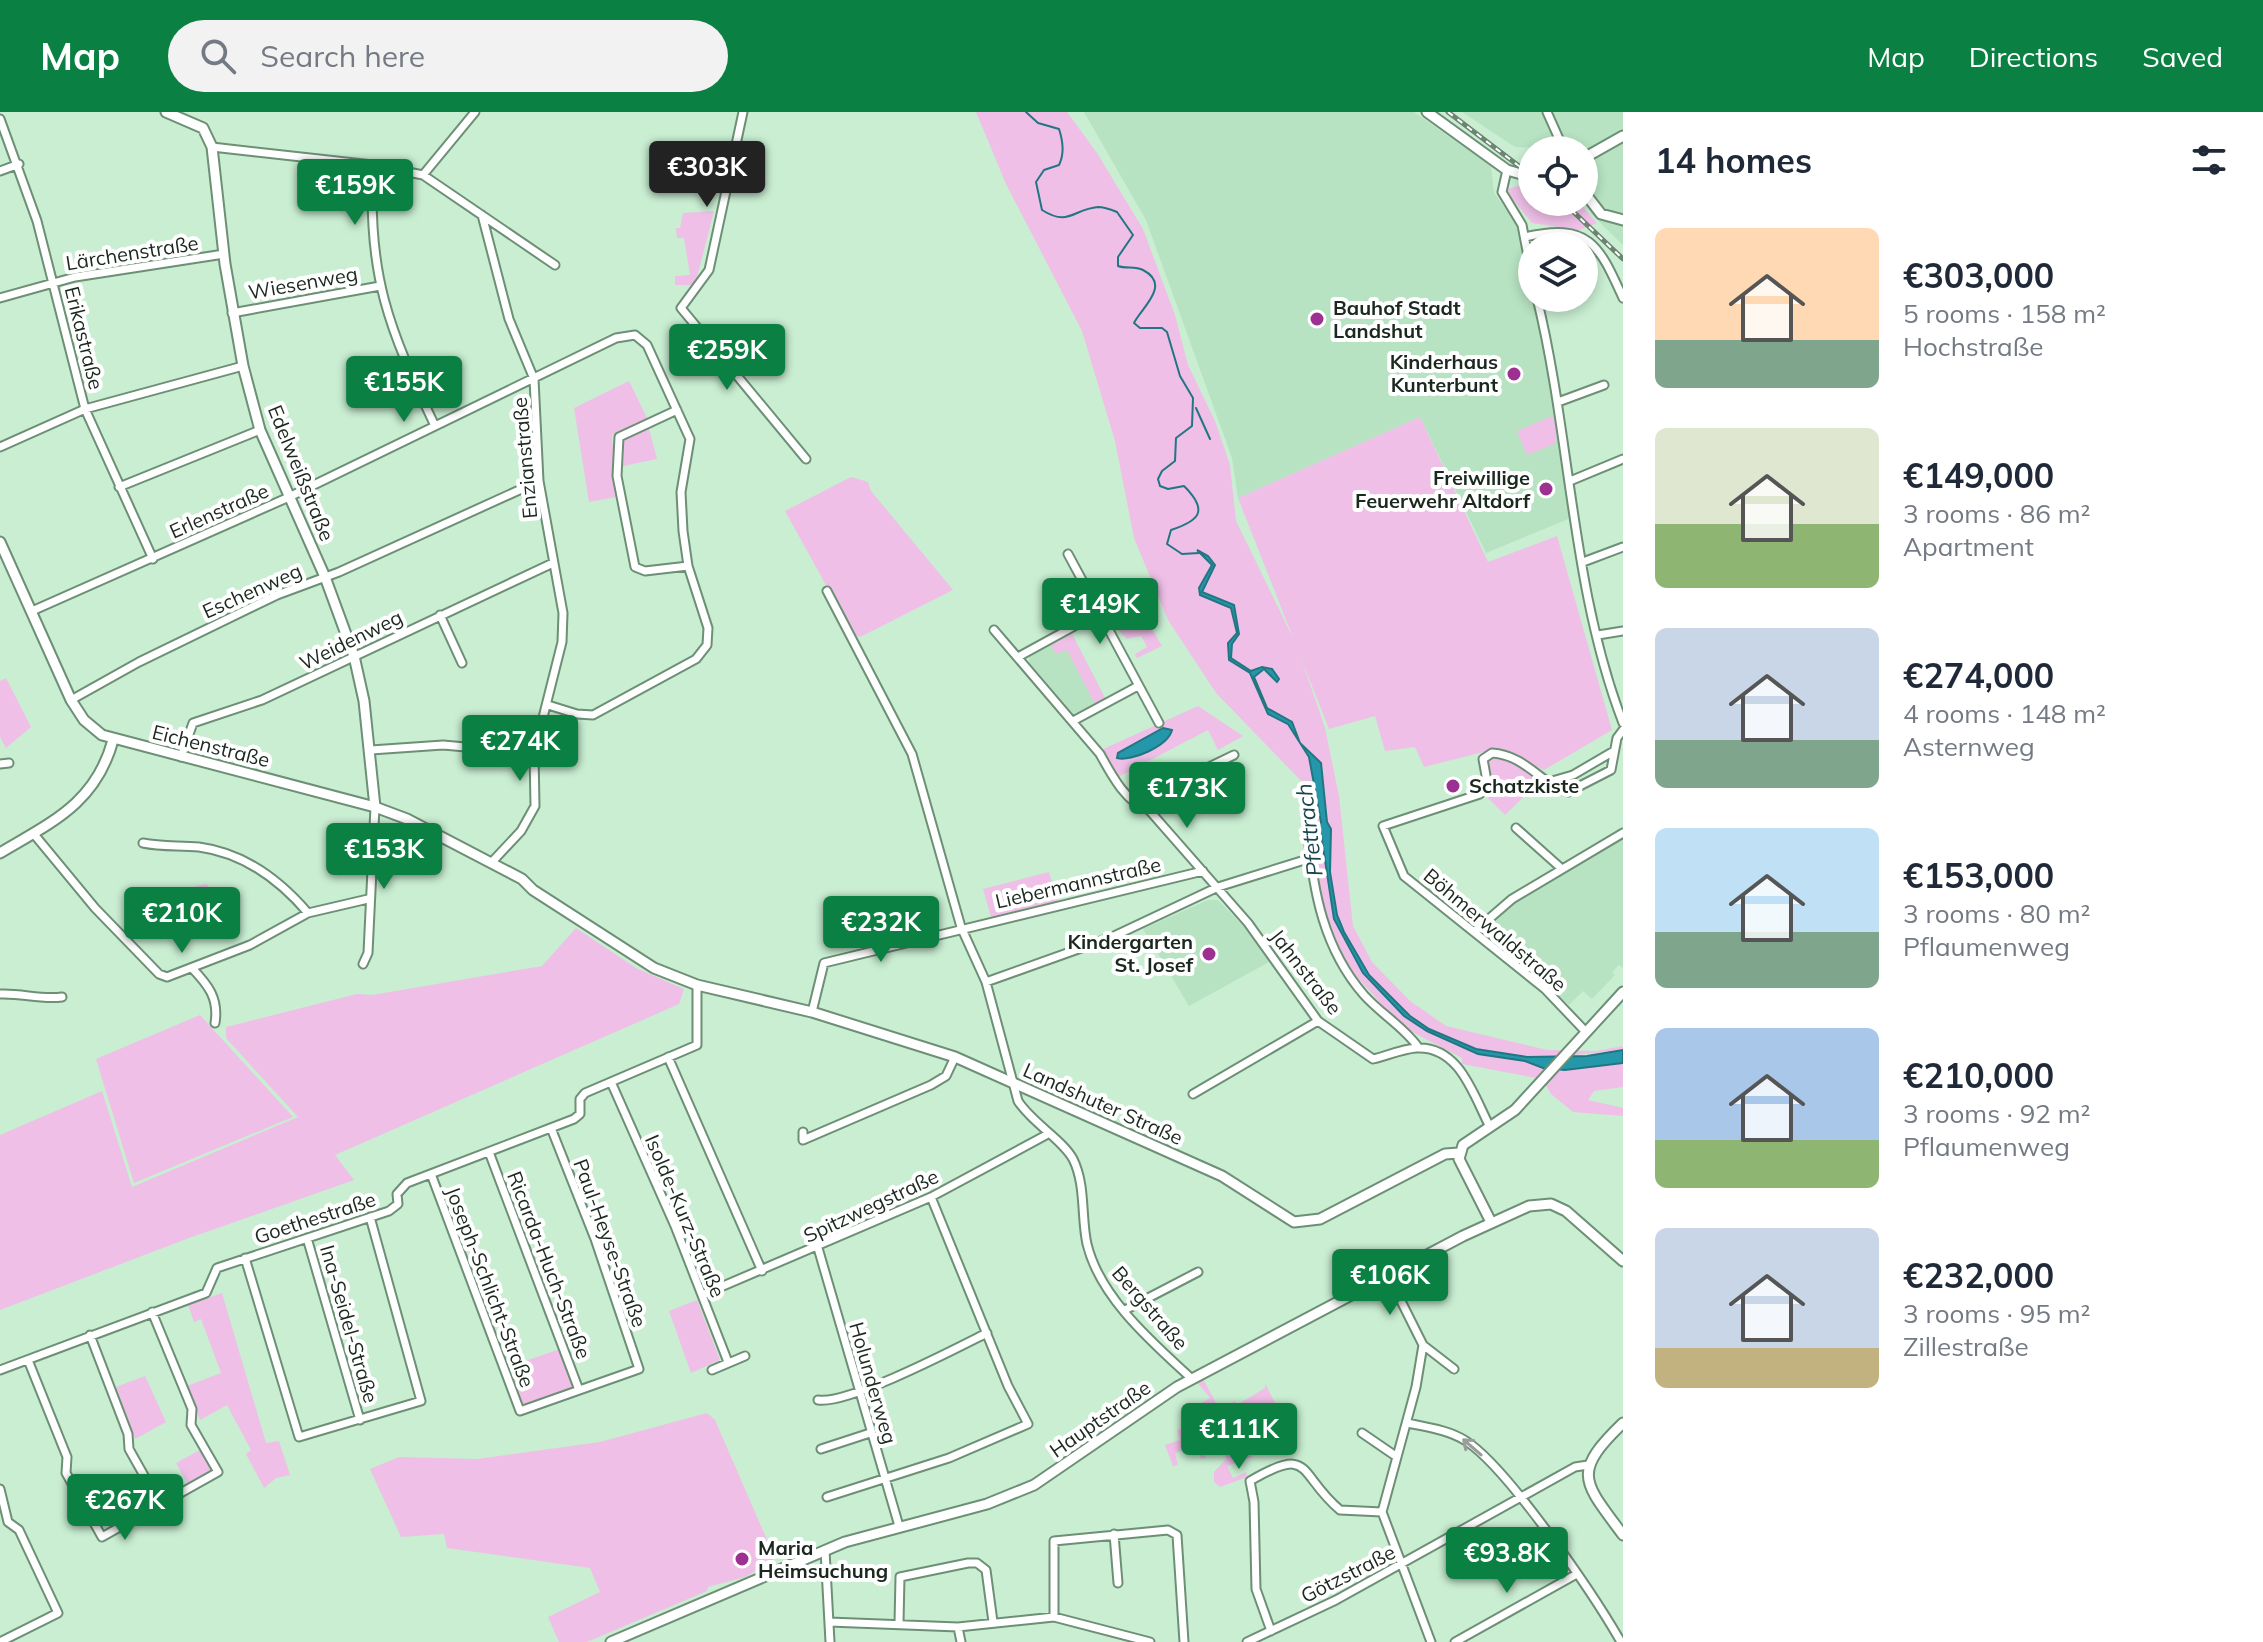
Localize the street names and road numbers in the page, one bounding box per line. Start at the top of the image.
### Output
street label: Lärchenstraße [64,230,200,275]
street label: Wiesenweg [246,261,359,304]
street label: Erikastraße [60,284,109,392]
street label: Enzianstraße [507,396,542,520]
street label: Edelweißstraße [263,401,340,544]
street label: Erlenstraße [165,478,272,544]
street label: Eschenweg [198,558,305,623]
street label: Weidenweg [295,604,406,675]
street label: Eichenstraße [150,719,272,772]
street label: Liebermannstraße [993,851,1163,914]
street label: Böhmerwaldstraße [1419,863,1572,997]
street label: Jahnstraße [1265,924,1348,1019]
street label: Landshuter Straße [1019,1057,1187,1150]
street label: Isolde-Kurz-Straße [640,1131,731,1301]
street label: Paul-Heyse-Straße [568,1155,653,1330]
street label: Spitzwegstraße [799,1163,942,1248]
street label: Ricarda-Huch-Straße [502,1167,597,1362]
street label: Joseph-Schlicht-Straße [441,1183,540,1391]
street label: Goethestraße [251,1186,379,1249]
street label: Ina-Seidel-Straße [315,1242,384,1406]
street label: Bergstraße [1107,1261,1194,1355]
street label: Holunderweg [844,1319,903,1447]
street label: Hauptstraße [1044,1375,1155,1462]
street label: Götzstraße [1296,1539,1399,1608]

